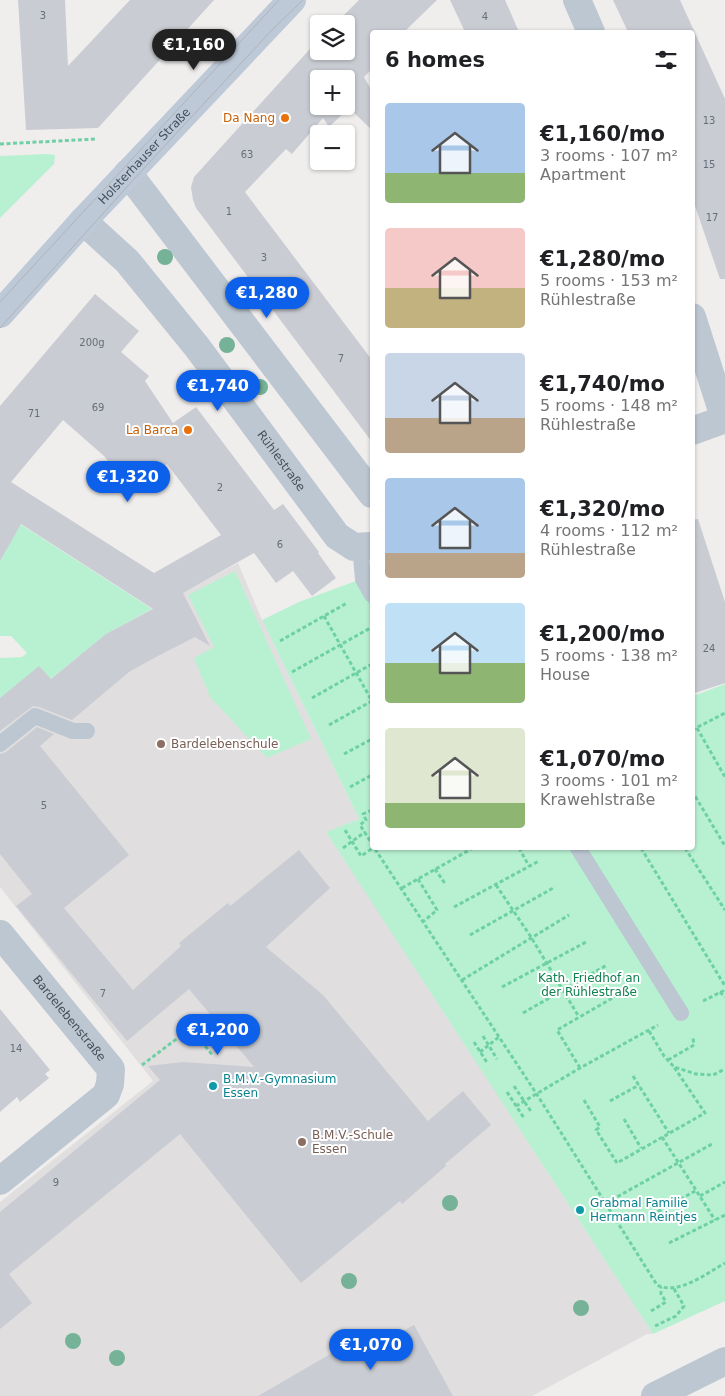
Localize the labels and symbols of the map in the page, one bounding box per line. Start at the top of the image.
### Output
house number: 3 [40,10,46,21]
house number: 4 [482,11,488,22]
pin: €1,160 [153,28,235,71]
street label: Holsterhauser Straße [96,105,193,207]
place label: Da Nang [223,111,275,125]
marker: Da Nang [279,112,291,124]
house number: 13 [703,115,715,126]
house number: 63 [241,149,253,160]
house number: 15 [703,159,715,170]
house number: 1 [226,206,232,217]
house number: 17 [706,212,718,223]
house number: 3 [261,252,267,263]
pin: €1,280 [226,276,308,319]
house number: 200g [79,337,105,348]
house number: 7 [338,353,344,364]
pin: €1,740 [177,370,259,412]
house number: 69 [92,402,104,413]
house number: 71 [28,408,40,419]
place label: La Barca [126,423,178,437]
marker: La Barca [182,424,194,436]
street label: Rühlestraße [254,428,308,494]
pin: €1,320 [87,460,169,503]
house number: 2 [217,482,223,493]
house number: 6 [277,539,283,550]
house number: 24 [703,643,715,654]
place label: Bardelebenschule [171,737,278,751]
marker: Bardelebenschule [155,738,167,750]
house number: 5 [41,800,47,811]
park label: Kath. Friedhof an der Rühlestraße [538,971,640,999]
street label: Bardelebenstraße [30,972,109,1064]
house number: 7 [100,988,106,999]
pin: €1,200 [177,1014,259,1056]
house number: 14 [10,1043,22,1054]
place label: B.M.V.-Gymnasium Essen [223,1072,336,1100]
marker: B.M.V.-Gymnasium Essen [207,1080,219,1092]
place label: B.M.V.-Schule Essen [312,1128,393,1156]
marker: B.M.V.-Schule Essen [296,1136,308,1148]
house number: 9 [53,1177,59,1188]
place label: Grabmal Familie Hermann Reintjes [590,1196,697,1224]
marker: Grabmal Familie Hermann Reintjes [574,1204,586,1216]
pin: €1,070 [330,1328,412,1371]

